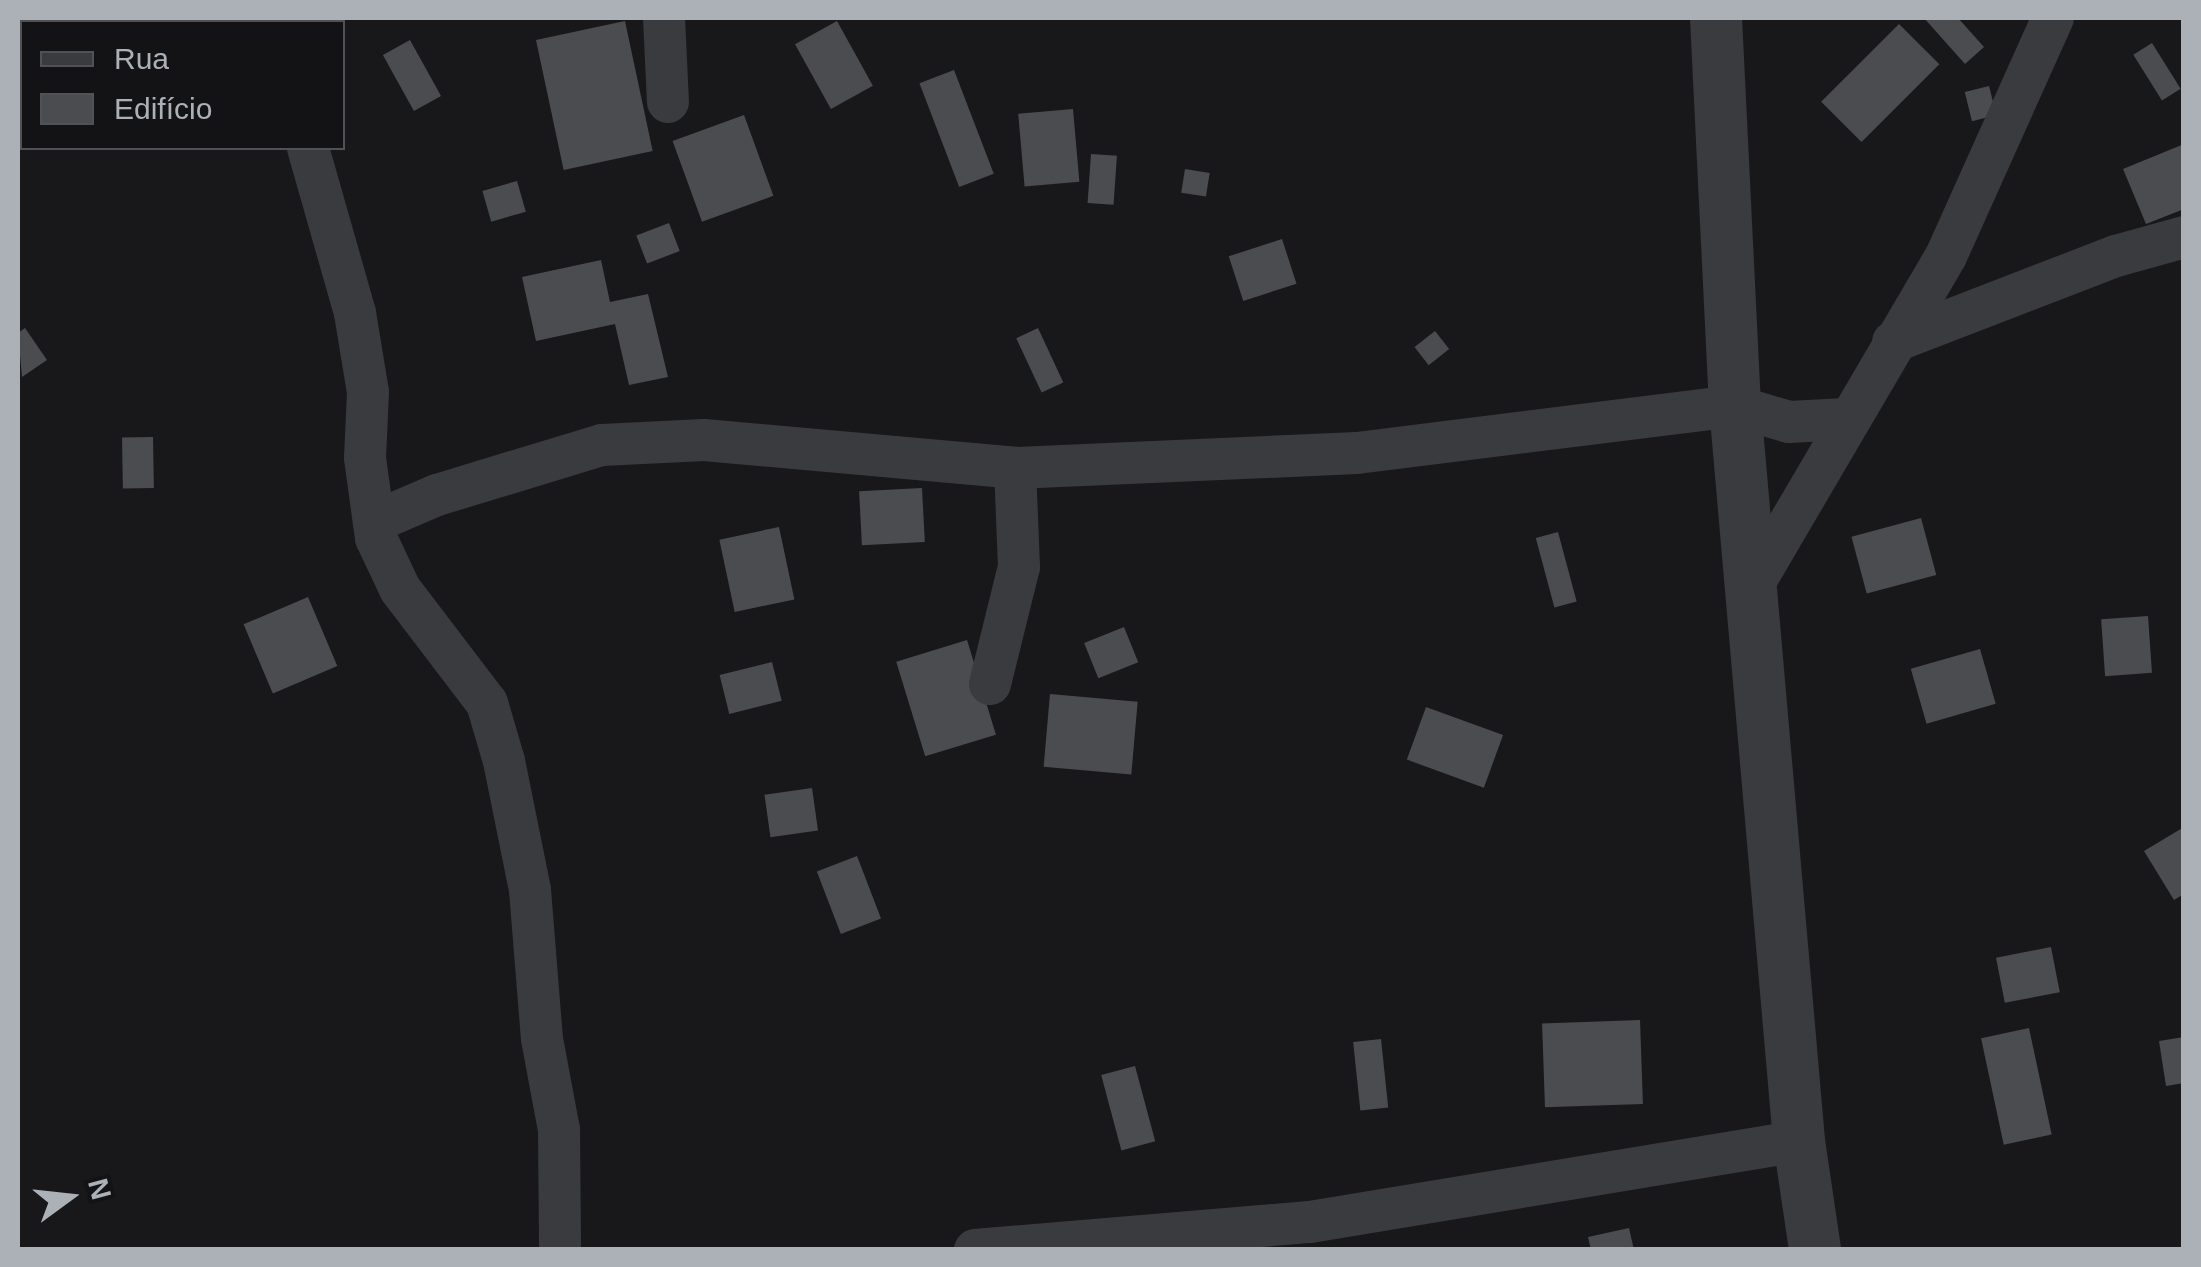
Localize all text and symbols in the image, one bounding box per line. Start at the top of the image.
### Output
legend [20,20,345,150]
text: Rua [114,42,169,75]
text: Edifício [114,92,212,125]
north arrow [20,1147,120,1247]
text: N [82,1175,117,1203]

